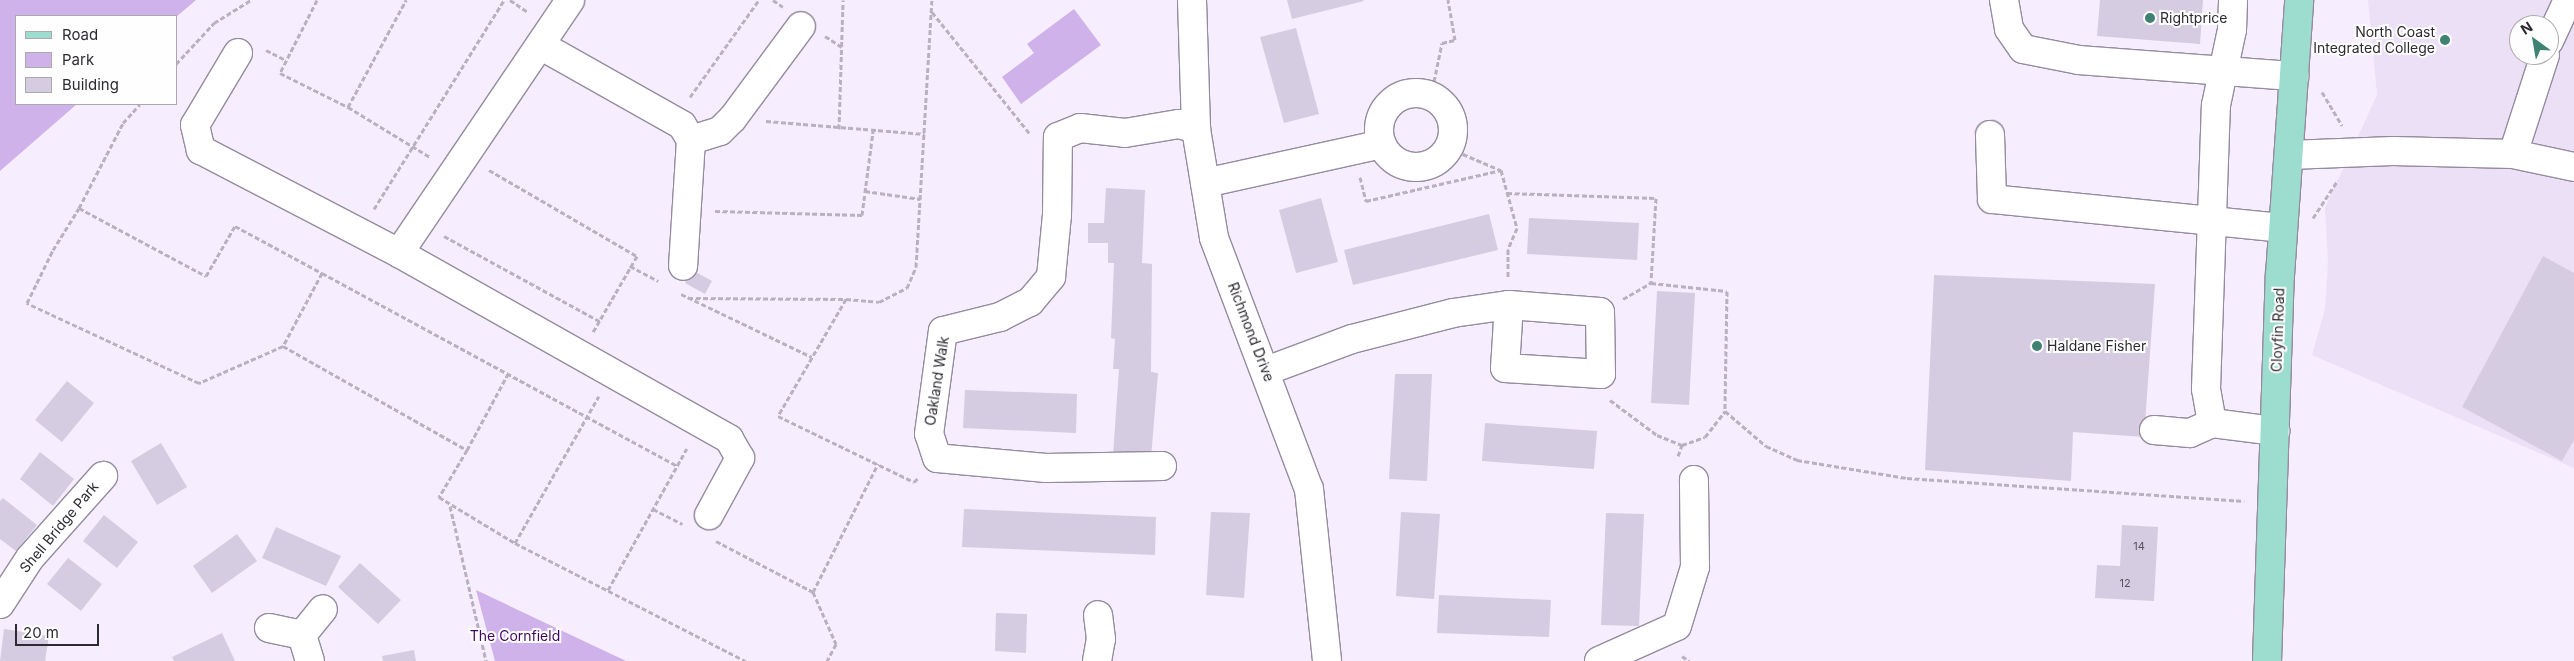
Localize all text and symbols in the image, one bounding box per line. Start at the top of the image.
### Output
place label: Rightprice [2160,10,2227,26]
marker: Rightprice [2144,12,2156,24]
legend [15,15,178,105]
north arrow [2509,15,2559,65]
text: N [2517,18,2535,38]
place label: North Coast Integrated College [2313,24,2435,56]
text: Road [62,25,98,44]
marker: North Coast Integrated College [2439,34,2451,46]
text: Park [62,50,94,69]
text: Building [62,75,119,94]
street label: Richmond Drive [1224,280,1278,384]
street label: Cloyfin Road [2268,288,2288,372]
street label: Oakland Walk [922,335,952,427]
place label: Haldane Fisher [2047,338,2146,354]
marker: Haldane Fisher [2031,340,2043,352]
street label: Shell Bridge Park [16,478,102,576]
house number: 14 [2133,539,2145,553]
house number: 12 [2119,576,2131,590]
scale bar [18,614,101,646]
text: 20 m [23,623,59,642]
park label: The Cornfield [470,628,560,644]

